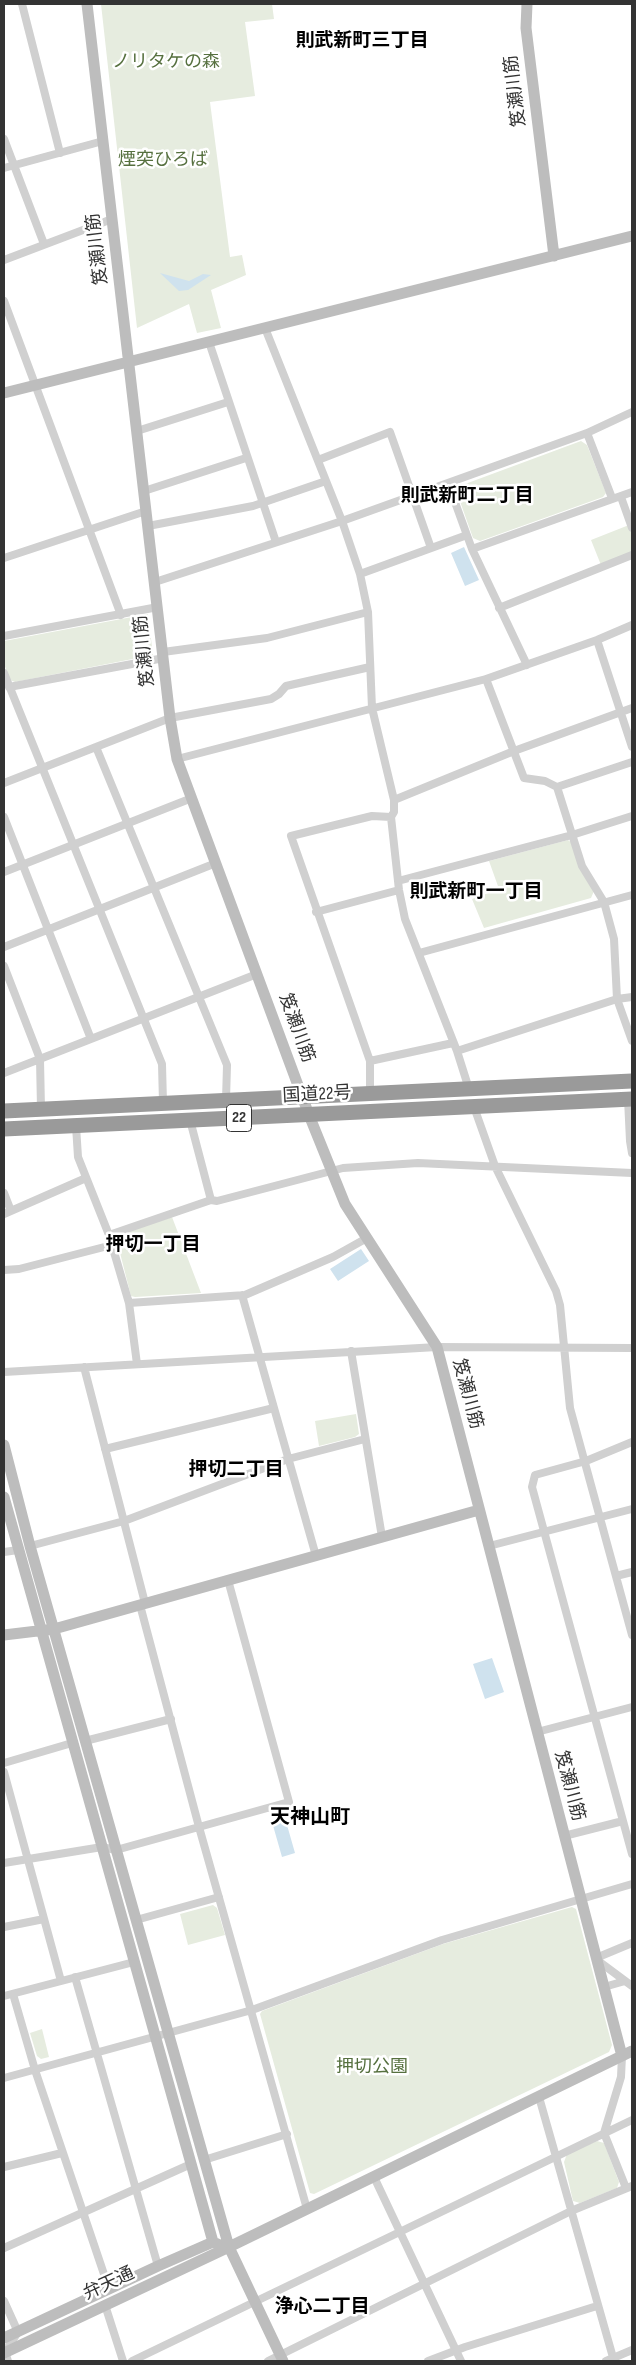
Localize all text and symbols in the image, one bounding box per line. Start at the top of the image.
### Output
district label: 則武新町三丁目 [296,30,428,52]
park label: ノリタケの森 [112,51,220,73]
street label: 笈瀬川筋 [501,54,531,128]
park label: 煙突ひろば [118,149,208,171]
street label: 笈瀬川筋 [83,212,113,286]
district label: 則武新町二丁目 [401,485,533,507]
street label: 笈瀬川筋 [130,614,160,688]
district label: 則武新町一丁目 [410,881,542,903]
street label: 笈瀬川筋 [274,990,318,1066]
street label: 国道22号 [282,1082,352,1108]
road number: 22 [226,1104,252,1132]
district label: 押切一丁目 [106,1234,200,1256]
street label: 笈瀬川筋 [447,1356,487,1432]
district label: 押切二丁目 [189,1459,283,1481]
street label: 笈瀬川筋 [549,1748,589,1824]
district label: 天神山町 [270,1806,350,1830]
park label: 押切公園 [336,2056,408,2078]
street label: 弁天通 [80,2263,138,2305]
district label: 浄心二丁目 [275,2296,369,2318]

